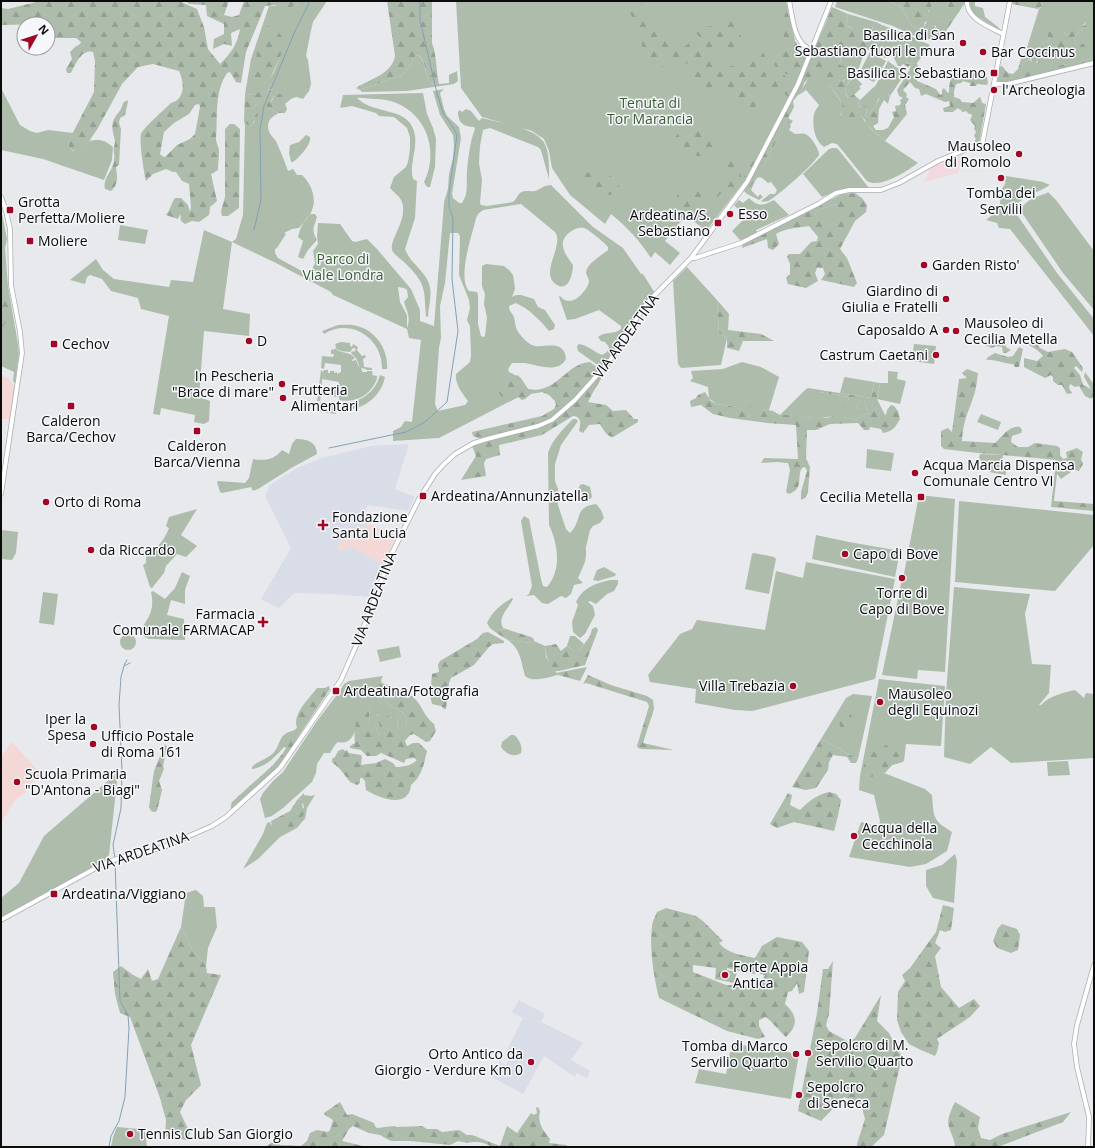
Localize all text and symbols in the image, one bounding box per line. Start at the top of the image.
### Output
north arrow [16,16,56,56]
text: N [36,21,53,38]
place label: Basilica di San Sebastiano fuori le mura [795,25,955,60]
marker: Basilica di San Sebastiano fuori le mura [958,38,968,48]
place label: Bar Coccinus [991,42,1076,61]
marker: Bar Coccinus [978,47,988,57]
place label: Basilica S. Sebastiano [847,63,986,82]
marker: Basilica S. Sebastiano [989,68,999,78]
place label: l'Archeologia [1002,80,1086,99]
marker: l'Archeologia [989,85,999,95]
park label: Tenuta di Tor Marancia [607,93,693,128]
place label: Mausoleo di Romolo [945,136,1011,171]
marker: Mausoleo di Romolo [1014,149,1024,159]
marker: Tomba dei Servilii [996,173,1006,183]
place label: Tomba dei Servilii [966,183,1036,218]
place label: Grotta Perfetta/Moliere [18,192,125,227]
place label: Esso [738,204,768,223]
marker: Grotta Perfetta/Moliere [5,205,15,215]
place label: Ardeatina/S. Sebastiano [630,205,710,240]
marker: Esso [725,209,735,219]
marker: Ardeatina/S. Sebastiano [713,218,723,228]
place label: Moliere [38,231,88,250]
marker: Moliere [25,236,35,246]
park label: Parco di Viale Londra [302,249,384,284]
place label: Garden Risto' [932,255,1020,274]
marker: Garden Risto' [919,260,929,270]
place label: Giardino di Giulia e Fratelli [842,281,938,316]
street label: VIA ARDEATINA [589,290,663,382]
marker: Giardino di Giulia e Fratelli [941,294,951,304]
place label: Mausoleo di Cecilia Metella [964,313,1058,348]
place label: Caposaldo A [857,320,938,339]
marker: Caposaldo A [941,325,951,335]
marker: Mausoleo di Cecilia Metella [951,326,961,336]
place label: D [257,331,267,350]
place label: Cechov [62,334,109,353]
marker: D [244,336,254,346]
marker: Cechov [49,339,59,349]
place label: Castrum Caetani [819,345,928,364]
marker: Castrum Caetani [931,350,941,360]
place label: In Pescheria "Brace di mare" [172,366,274,401]
marker: In Pescheria "Brace di mare" [277,379,287,389]
place label: Frutteria Alimentari [291,380,358,415]
marker: Frutteria Alimentari [278,393,288,403]
marker: Calderon Barca/Cechov [66,401,76,411]
place label: Calderon Barca/Cechov [26,411,116,446]
marker: Calderon Barca/Vienna [192,426,202,436]
place label: Calderon Barca/Vienna [154,436,240,471]
place label: Acqua Marcia Dispensa Comunale Centro VI [923,455,1075,490]
marker: Acqua Marcia Dispensa Comunale Centro VI [910,468,920,478]
place label: Ardeatina/Annunziatella [431,486,589,505]
place label: Cecilia Metella [819,487,913,506]
marker: Ardeatina/Annunziatella [418,491,428,501]
place label: Orto di Roma [54,492,141,511]
marker: Cecilia Metella [916,492,926,502]
marker: Orto di Roma [41,497,51,507]
place label: Fondazione Santa Lucia [332,507,408,542]
marker: Fondazione Santa Lucia [317,519,329,531]
place label: da Riccardo [99,540,175,559]
place label: Capo di Bove [853,544,938,563]
marker: da Riccardo [86,545,96,555]
street label: VIA ARDEATINA [347,549,400,649]
marker: Capo di Bove [840,549,850,559]
marker: Torre di Capo di Bove [897,573,907,583]
place label: Torre di Capo di Bove [859,583,945,618]
place label: Farmacia Comunale FARMACAP [113,604,255,639]
marker: Farmacia Comunale FARMACAP [258,617,268,627]
place label: Villa Trebazia [699,676,785,695]
place label: Ardeatina/Fotografia [344,681,479,700]
marker: Villa Trebazia [788,681,798,691]
place label: Mausoleo degli Equinozi [888,684,978,719]
marker: Ardeatina/Fotografia [331,686,341,696]
marker: Mausoleo degli Equinozi [875,697,885,707]
place label: Iper la Spesa [45,709,86,744]
marker: Iper la Spesa [89,722,99,732]
place label: Ufficio Postale di Roma 161 [101,726,194,761]
marker: Ufficio Postale di Roma 161 [88,739,98,749]
place label: Scuola Primaria "D'Antona - Biagi" [25,764,140,799]
marker: Scuola Primaria "D'Antona - Biagi" [12,777,22,787]
place label: Acqua della Cecchinola [862,818,937,853]
street label: VIA ARDEATINA [90,826,191,877]
marker: Acqua della Cecchinola [849,831,859,841]
place label: Ardeatina/Viggiano [62,884,186,903]
marker: Ardeatina/Viggiano [49,889,59,899]
place label: Forte Appia Antica [733,957,808,992]
marker: Forte Appia Antica [720,970,730,980]
place label: Sepolcro di M. Servilio Quarto [816,1035,913,1070]
place label: Tomba di Marco Servilio Quarto [682,1036,788,1071]
place label: Orto Antico da Giorgio - Verdure Km 0 [374,1044,523,1079]
marker: Sepolcro di M. Servilio Quarto [803,1048,813,1058]
marker: Tomba di Marco Servilio Quarto [791,1049,801,1059]
marker: Orto Antico da Giorgio - Verdure Km 0 [526,1057,536,1067]
place label: Sepolcro di Seneca [807,1077,869,1112]
marker: Sepolcro di Seneca [794,1090,804,1100]
place label: Tennis Club San Giorgio [138,1124,293,1143]
marker: Tennis Club San Giorgio [125,1129,135,1139]

